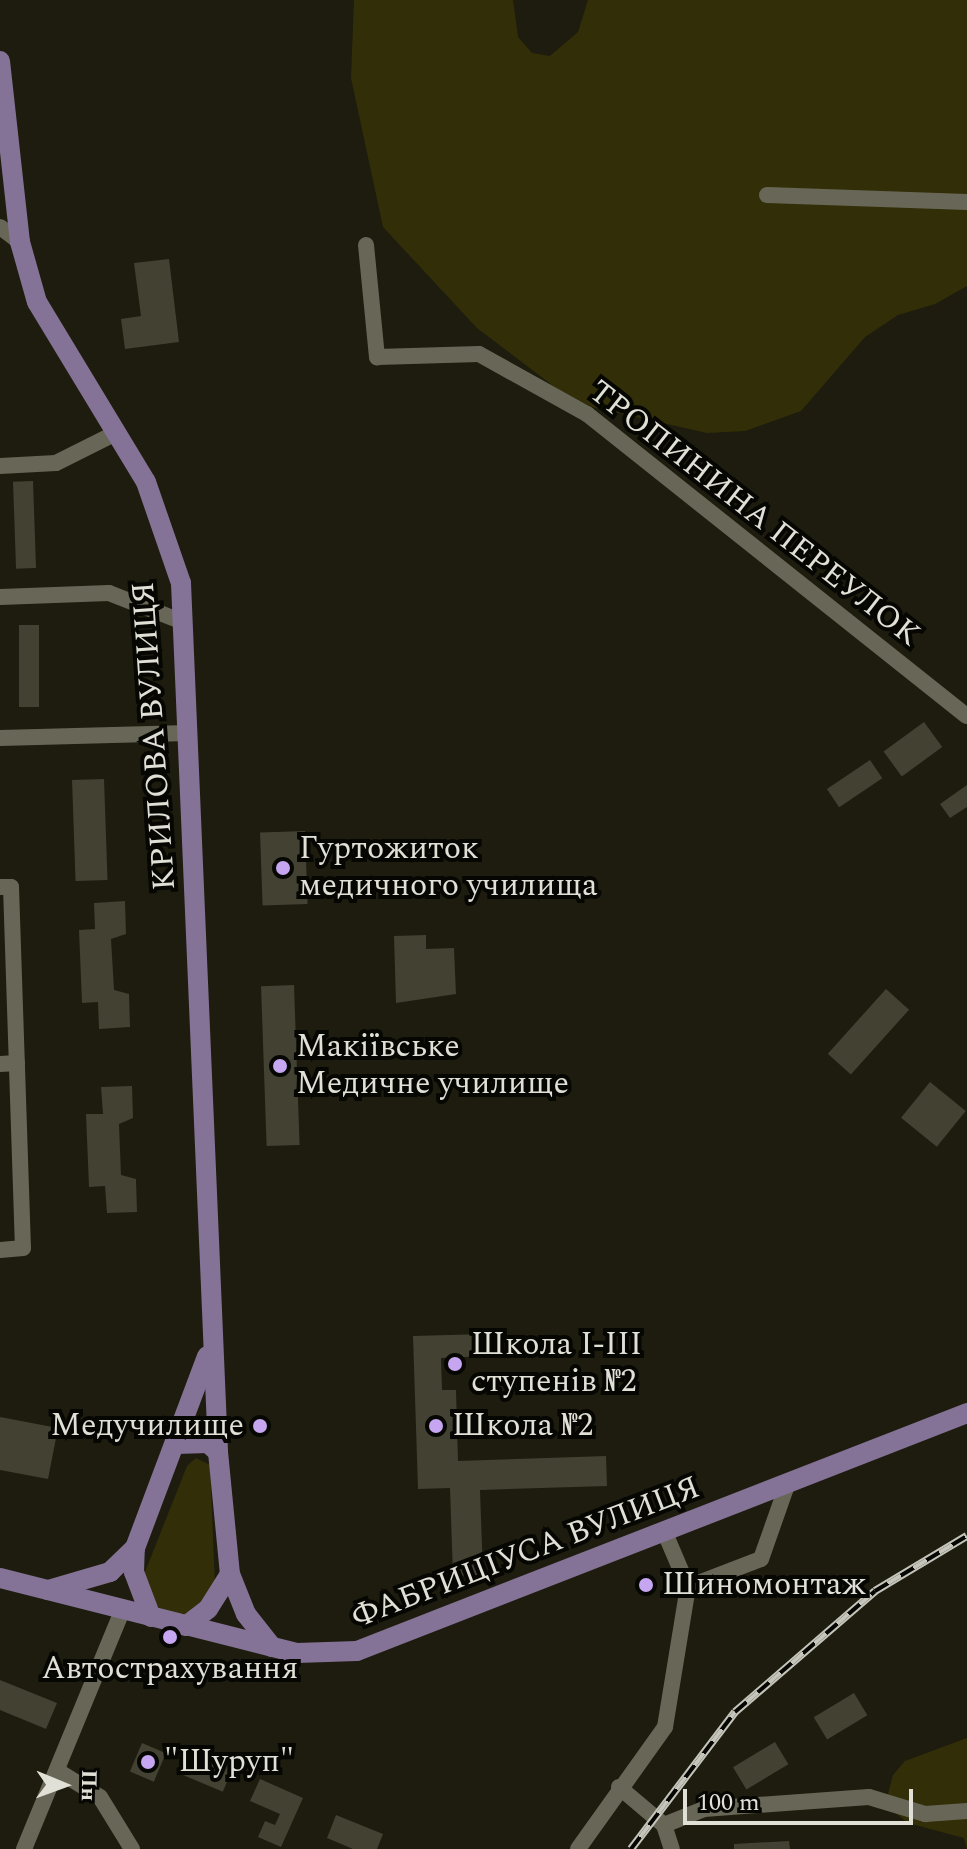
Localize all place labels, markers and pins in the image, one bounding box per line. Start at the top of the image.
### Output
place label: Гуртожиток медичного училища [299,831,598,906]
marker: Гуртожиток медичного училища [274,859,292,877]
place label: Макіївське Медичне училище [296,1029,569,1104]
marker: Макіївське Медичне училище [271,1057,289,1075]
place label: Школа I-III ступенів №2 [471,1327,642,1402]
marker: Школа I-III ступенів №2 [446,1355,464,1373]
place label: Медучилище [50,1407,244,1445]
place label: Школа №2 [452,1407,593,1445]
marker: Медучилище [251,1417,269,1435]
marker: Школа №2 [427,1417,445,1435]
place label: Шиномонтаж [662,1566,866,1604]
marker: Шиномонтаж [637,1576,655,1594]
marker: Автострахування [161,1628,179,1646]
place label: Автострахування [42,1650,298,1688]
place label: "Шуруп" [164,1743,294,1781]
marker: "Шуруп" [139,1753,157,1771]

